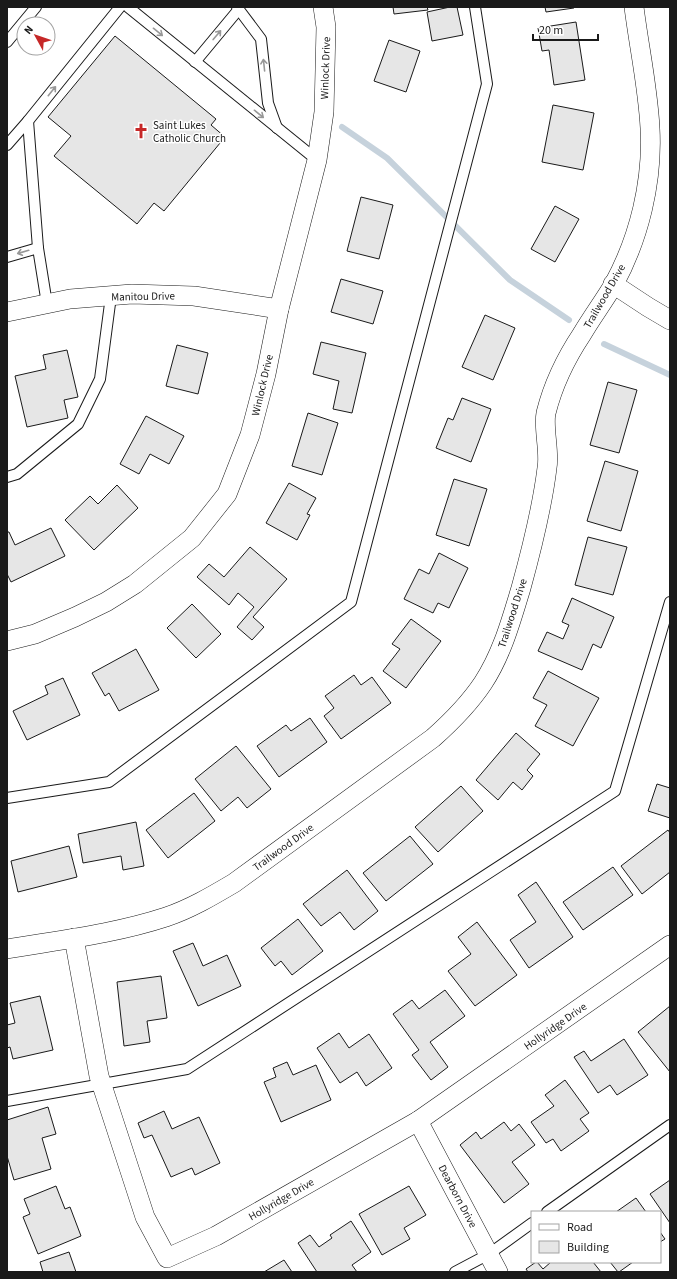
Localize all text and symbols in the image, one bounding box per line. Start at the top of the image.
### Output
north arrow [16,16,56,56]
scale bar [533,16,598,42]
text: N [21,22,37,38]
text: 20 m [539,22,563,39]
one-way arrow [153,27,163,36]
one-way arrow [212,30,221,41]
street label: Winlock Drive [317,36,334,100]
one-way arrow [260,59,267,72]
one-way arrow [48,86,57,96]
one-way arrow [253,109,264,118]
place label: Saint Lukes Catholic Church [153,118,226,146]
church icon: Saint Lukes Catholic Church [132,122,150,140]
one-way arrow [16,249,29,256]
street label: Trailwood Drive [580,261,629,331]
street label: Manitou Drive [111,288,176,305]
street label: Winlock Drive [248,352,277,417]
street label: Trailwood Drive [494,576,531,650]
street label: Trailwood Drive [250,820,317,875]
street label: Hollyridge Drive [521,999,590,1054]
street label: Dearborn Drive [435,1162,481,1231]
street label: Hollyridge Drive [246,1174,317,1224]
legend [531,1211,661,1263]
text: Road [567,1219,593,1236]
text: Building [567,1239,609,1256]

